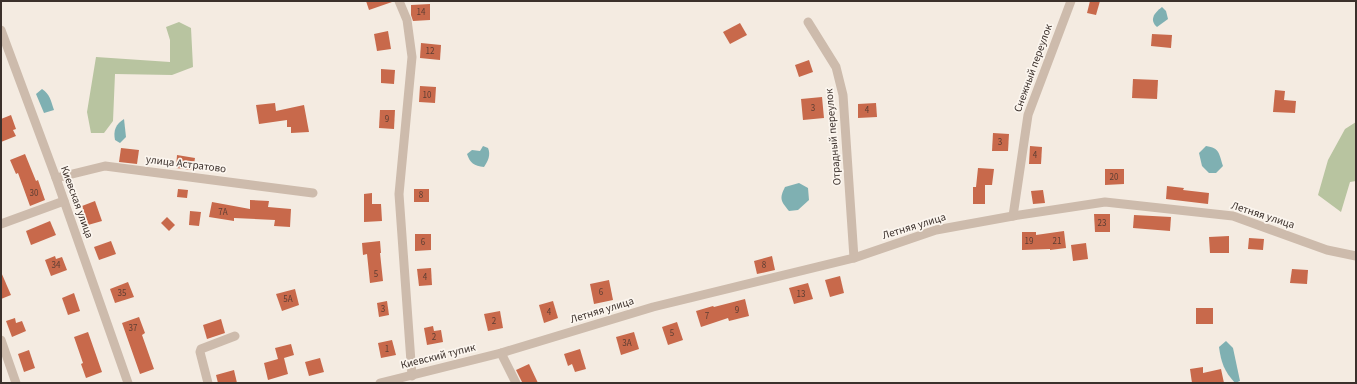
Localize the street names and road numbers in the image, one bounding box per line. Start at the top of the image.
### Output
street label: Снежный переулок [1010,21,1056,114]
street label: Отрадный переулок [821,87,845,186]
street label: улица Астратово [145,152,227,176]
street label: Киевская улица [57,164,97,240]
street label: Летняя улица [1229,198,1297,232]
street label: Летняя улица [880,209,948,243]
street label: Летняя улица [568,293,636,327]
street label: Киевский тупик [399,339,478,373]

